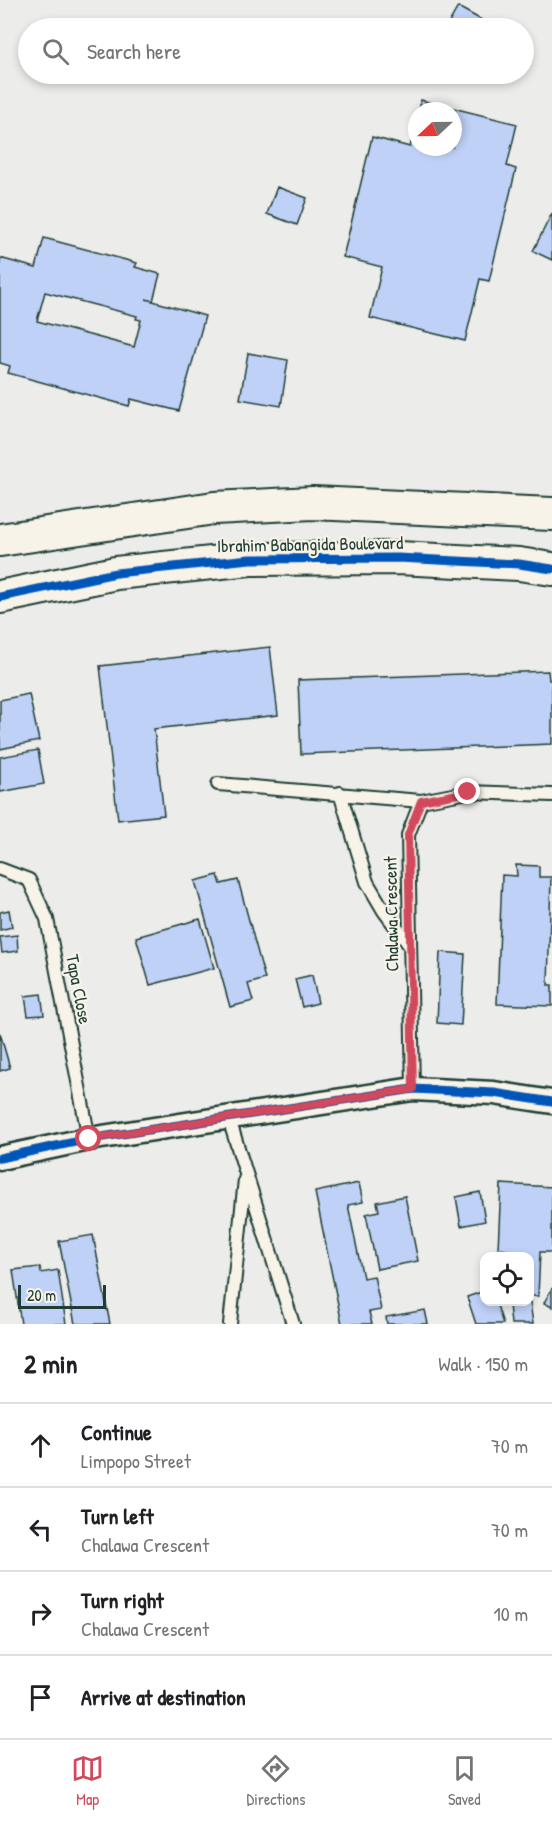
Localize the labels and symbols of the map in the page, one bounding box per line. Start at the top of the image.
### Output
north arrow [408,102,462,156]
street label: Ibrahim Babangida Boulevard [217,530,403,558]
route end [454,778,480,804]
street label: Chalawa Crescent [377,855,405,972]
street label: Tapa Close [60,952,98,1026]
route start [75,1125,101,1151]
scale bar [18,1282,106,1310]

